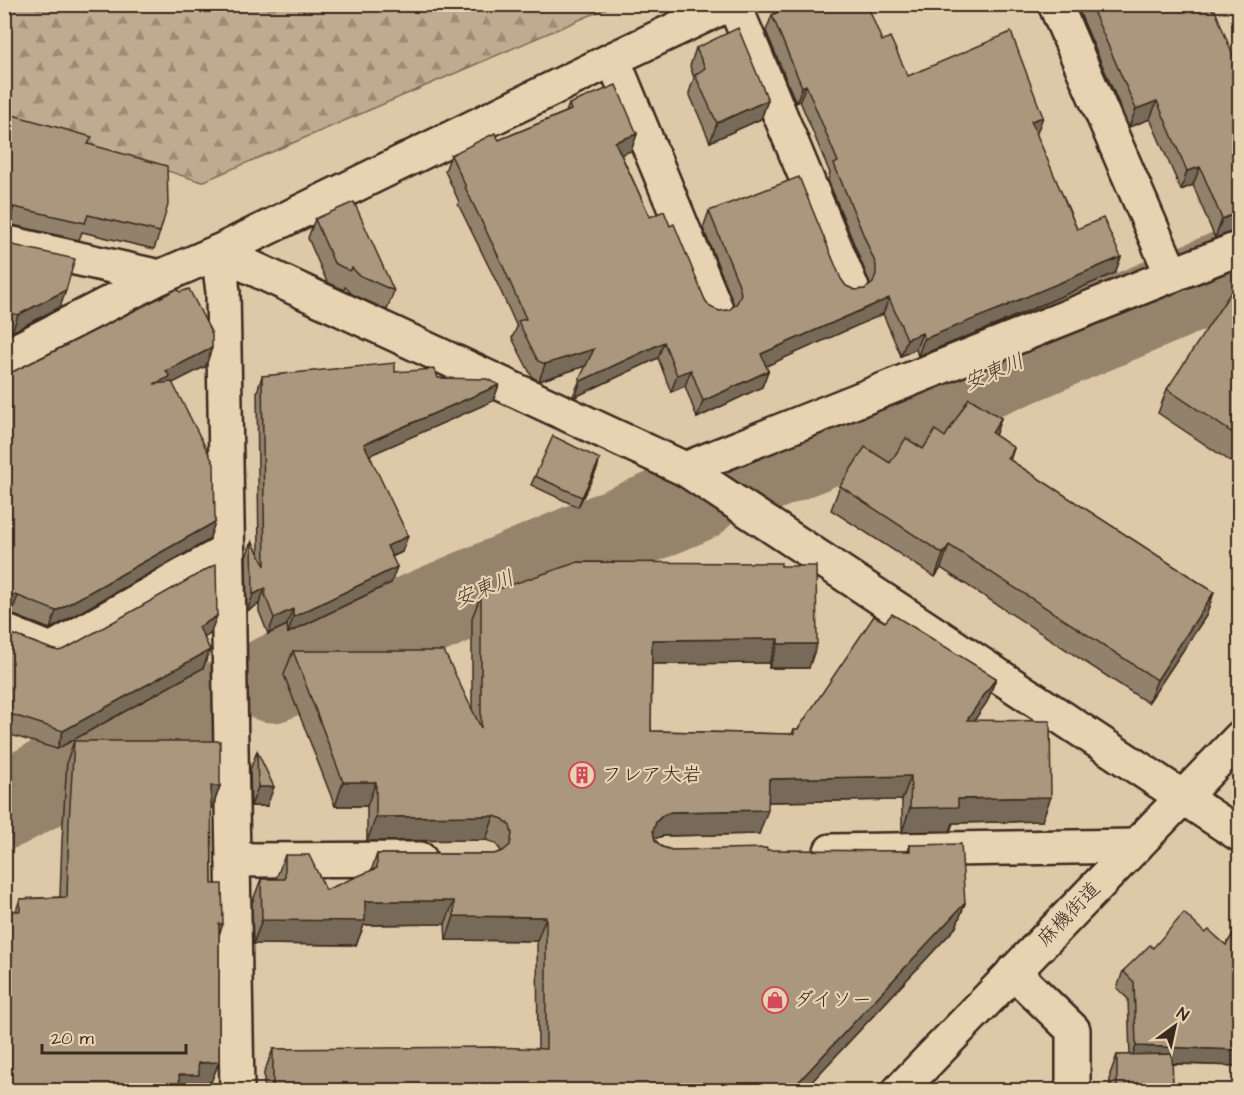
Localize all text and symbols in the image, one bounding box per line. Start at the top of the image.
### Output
water label: 安東川 [959,346,1029,398]
water label: 安東川 [449,563,519,615]
building icon: フレア大岩 [567,760,597,790]
place label: フレア大岩 [602,761,702,789]
street label: 麻機街道 [1031,876,1107,952]
shop icon: ダイソー [760,985,790,1015]
place label: ダイソー [794,986,872,1014]
north arrow [1145,996,1205,1056]
text: N [1172,1002,1193,1026]
scale bar [42,1017,186,1055]
text: 20 m [51,1026,94,1051]

